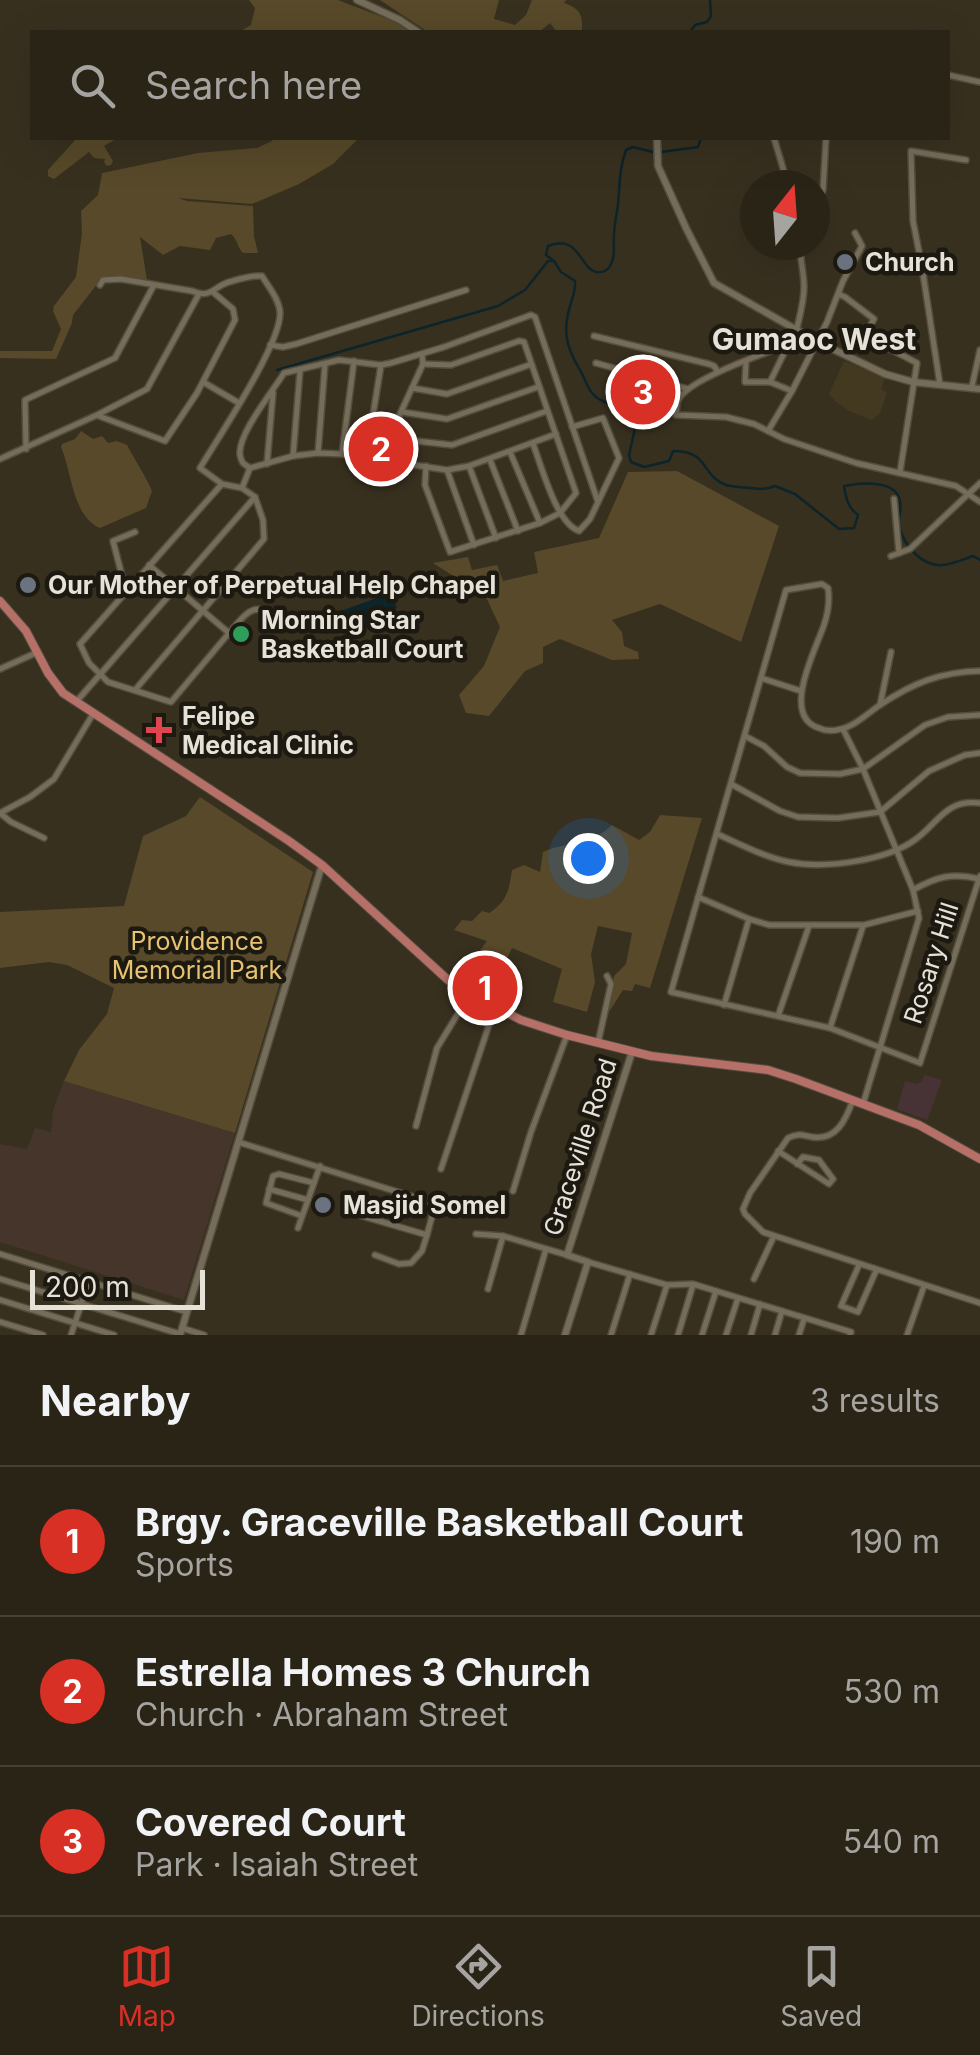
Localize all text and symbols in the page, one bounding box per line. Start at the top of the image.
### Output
search box [30,30,950,140]
icon: search [65,58,120,113]
text: Search here [145,62,362,108]
north arrow [740,170,830,260]
place label: Church [865,247,954,277]
marker: Church [834,251,856,273]
district label: Gumaoc West [712,321,916,357]
pin: 3 [610,354,676,430]
pin: 2 [348,412,414,486]
place label: Our Mother of Perpetual Help Chapel [48,570,496,600]
marker: Our Mother of Perpetual Help Chapel [17,574,39,596]
place label: Morning Star Basketball Court [261,605,463,664]
marker: Morning Star Basketball Court [230,623,252,645]
place label: Felipe Medical Clinic [182,701,354,760]
marker: Felipe Medical Clinic [146,717,172,743]
your location [563,833,614,884]
street label: Rosary Hill [897,899,965,1027]
park label: Providence Memorial Park [112,926,283,985]
pin: 1 [452,950,518,1026]
street label: Graceville Road [537,1055,623,1239]
place label: Masjid Somel [343,1190,506,1220]
marker: Masjid Somel [312,1194,334,1216]
scale bar [30,1265,205,1310]
text: 200 m [45,1270,130,1304]
text: Nearby [40,1375,191,1426]
text: 3 results [810,1381,940,1420]
text: Brgy. Graceville Basketball Court [135,1499,743,1545]
text: 1 [66,1522,79,1561]
text: 190 m [850,1522,940,1561]
text: Sports [135,1545,234,1584]
text: Estrella Homes 3 Church [135,1649,591,1695]
text: 2 [62,1672,83,1711]
text: 530 m [844,1672,940,1711]
text: Church · Abraham Street [135,1695,508,1734]
text: Covered Court [135,1799,406,1845]
text: 3 [62,1822,83,1861]
text: 540 m [843,1822,940,1861]
text: Park · Isaiah Street [135,1845,418,1884]
tab: Map [118,1939,176,2033]
tab: Directions [411,1939,545,2033]
tab: Saved [780,1939,862,2033]

